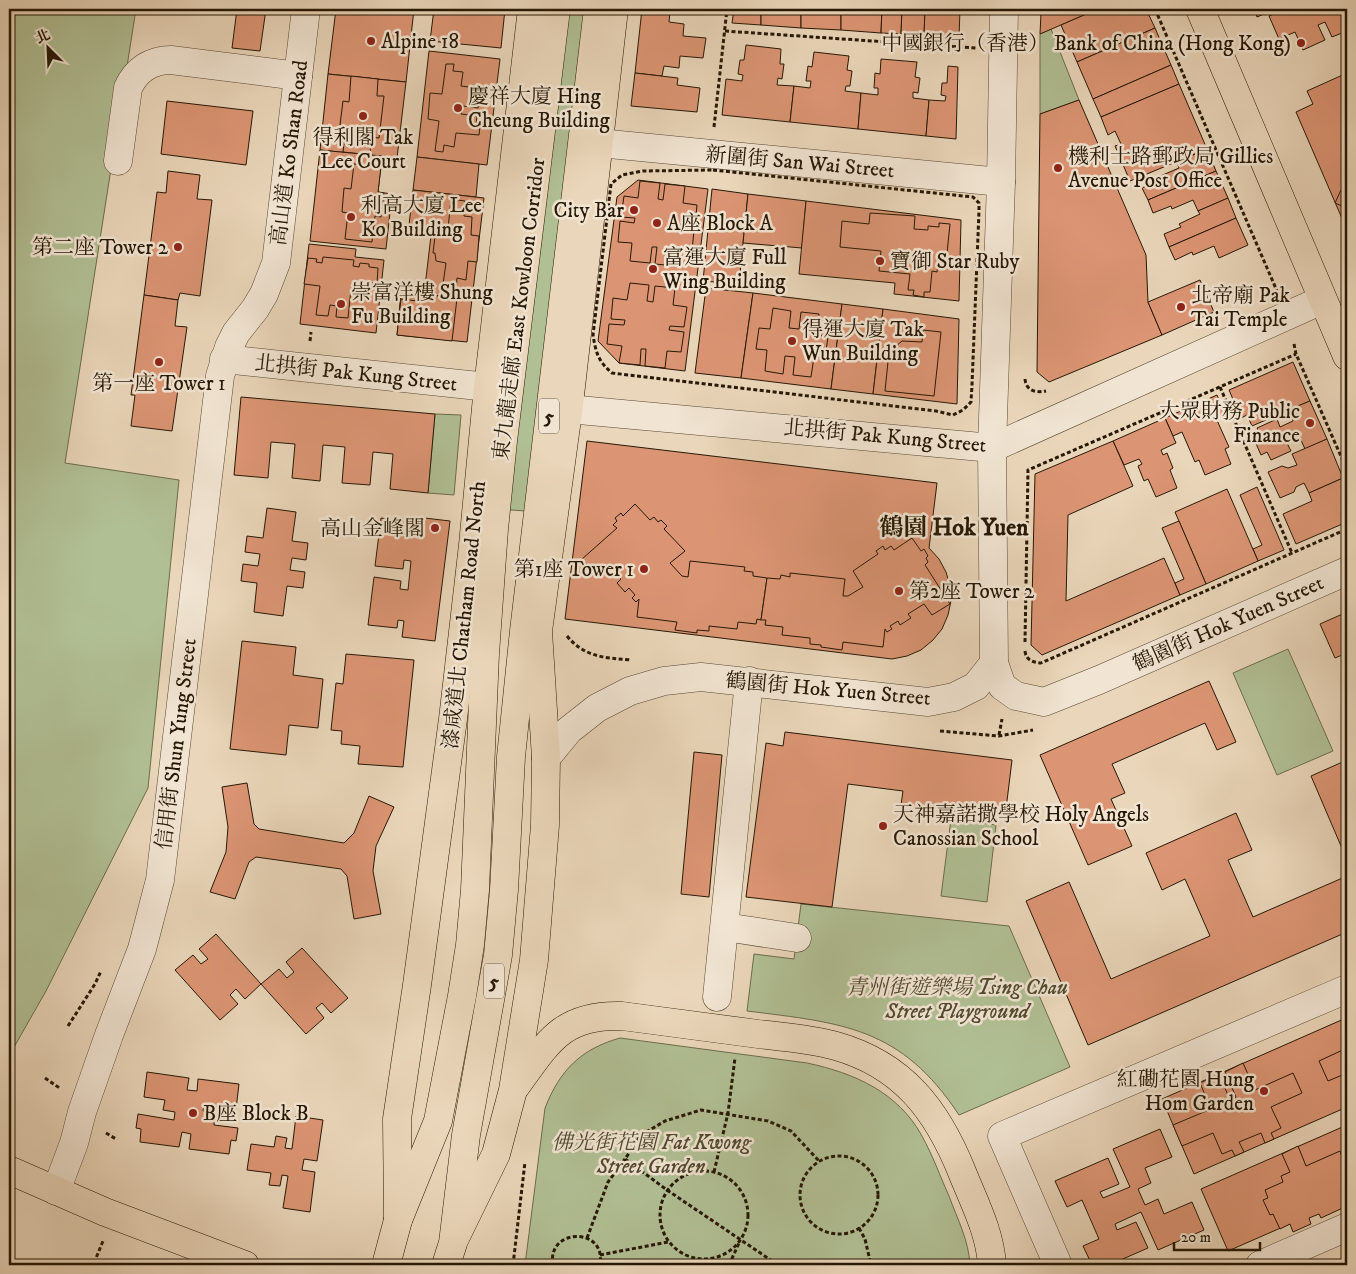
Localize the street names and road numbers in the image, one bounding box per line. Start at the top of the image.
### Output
street label: 高山道 Ko Shan Road [266,58,314,247]
street label: 新圍街 San Wai Street [704,142,896,184]
street label: 東九龍走廊 East Kowloon Corridor [489,156,552,462]
street label: 北拱街 Pak Kung Street [253,350,459,398]
road number: 5 [539,398,559,434]
street label: 北拱街 Pak Kung Street [782,415,988,459]
street label: 漆咸道北 Chatham Road North [438,480,492,751]
street label: 鶴園街 Hok Yuen Street [1129,570,1328,678]
street label: 信用街 Shun Yung Street [151,637,203,851]
street label: 鶴園街 Hok Yuen Street [724,668,932,712]
road number: 5 [484,964,504,998]

